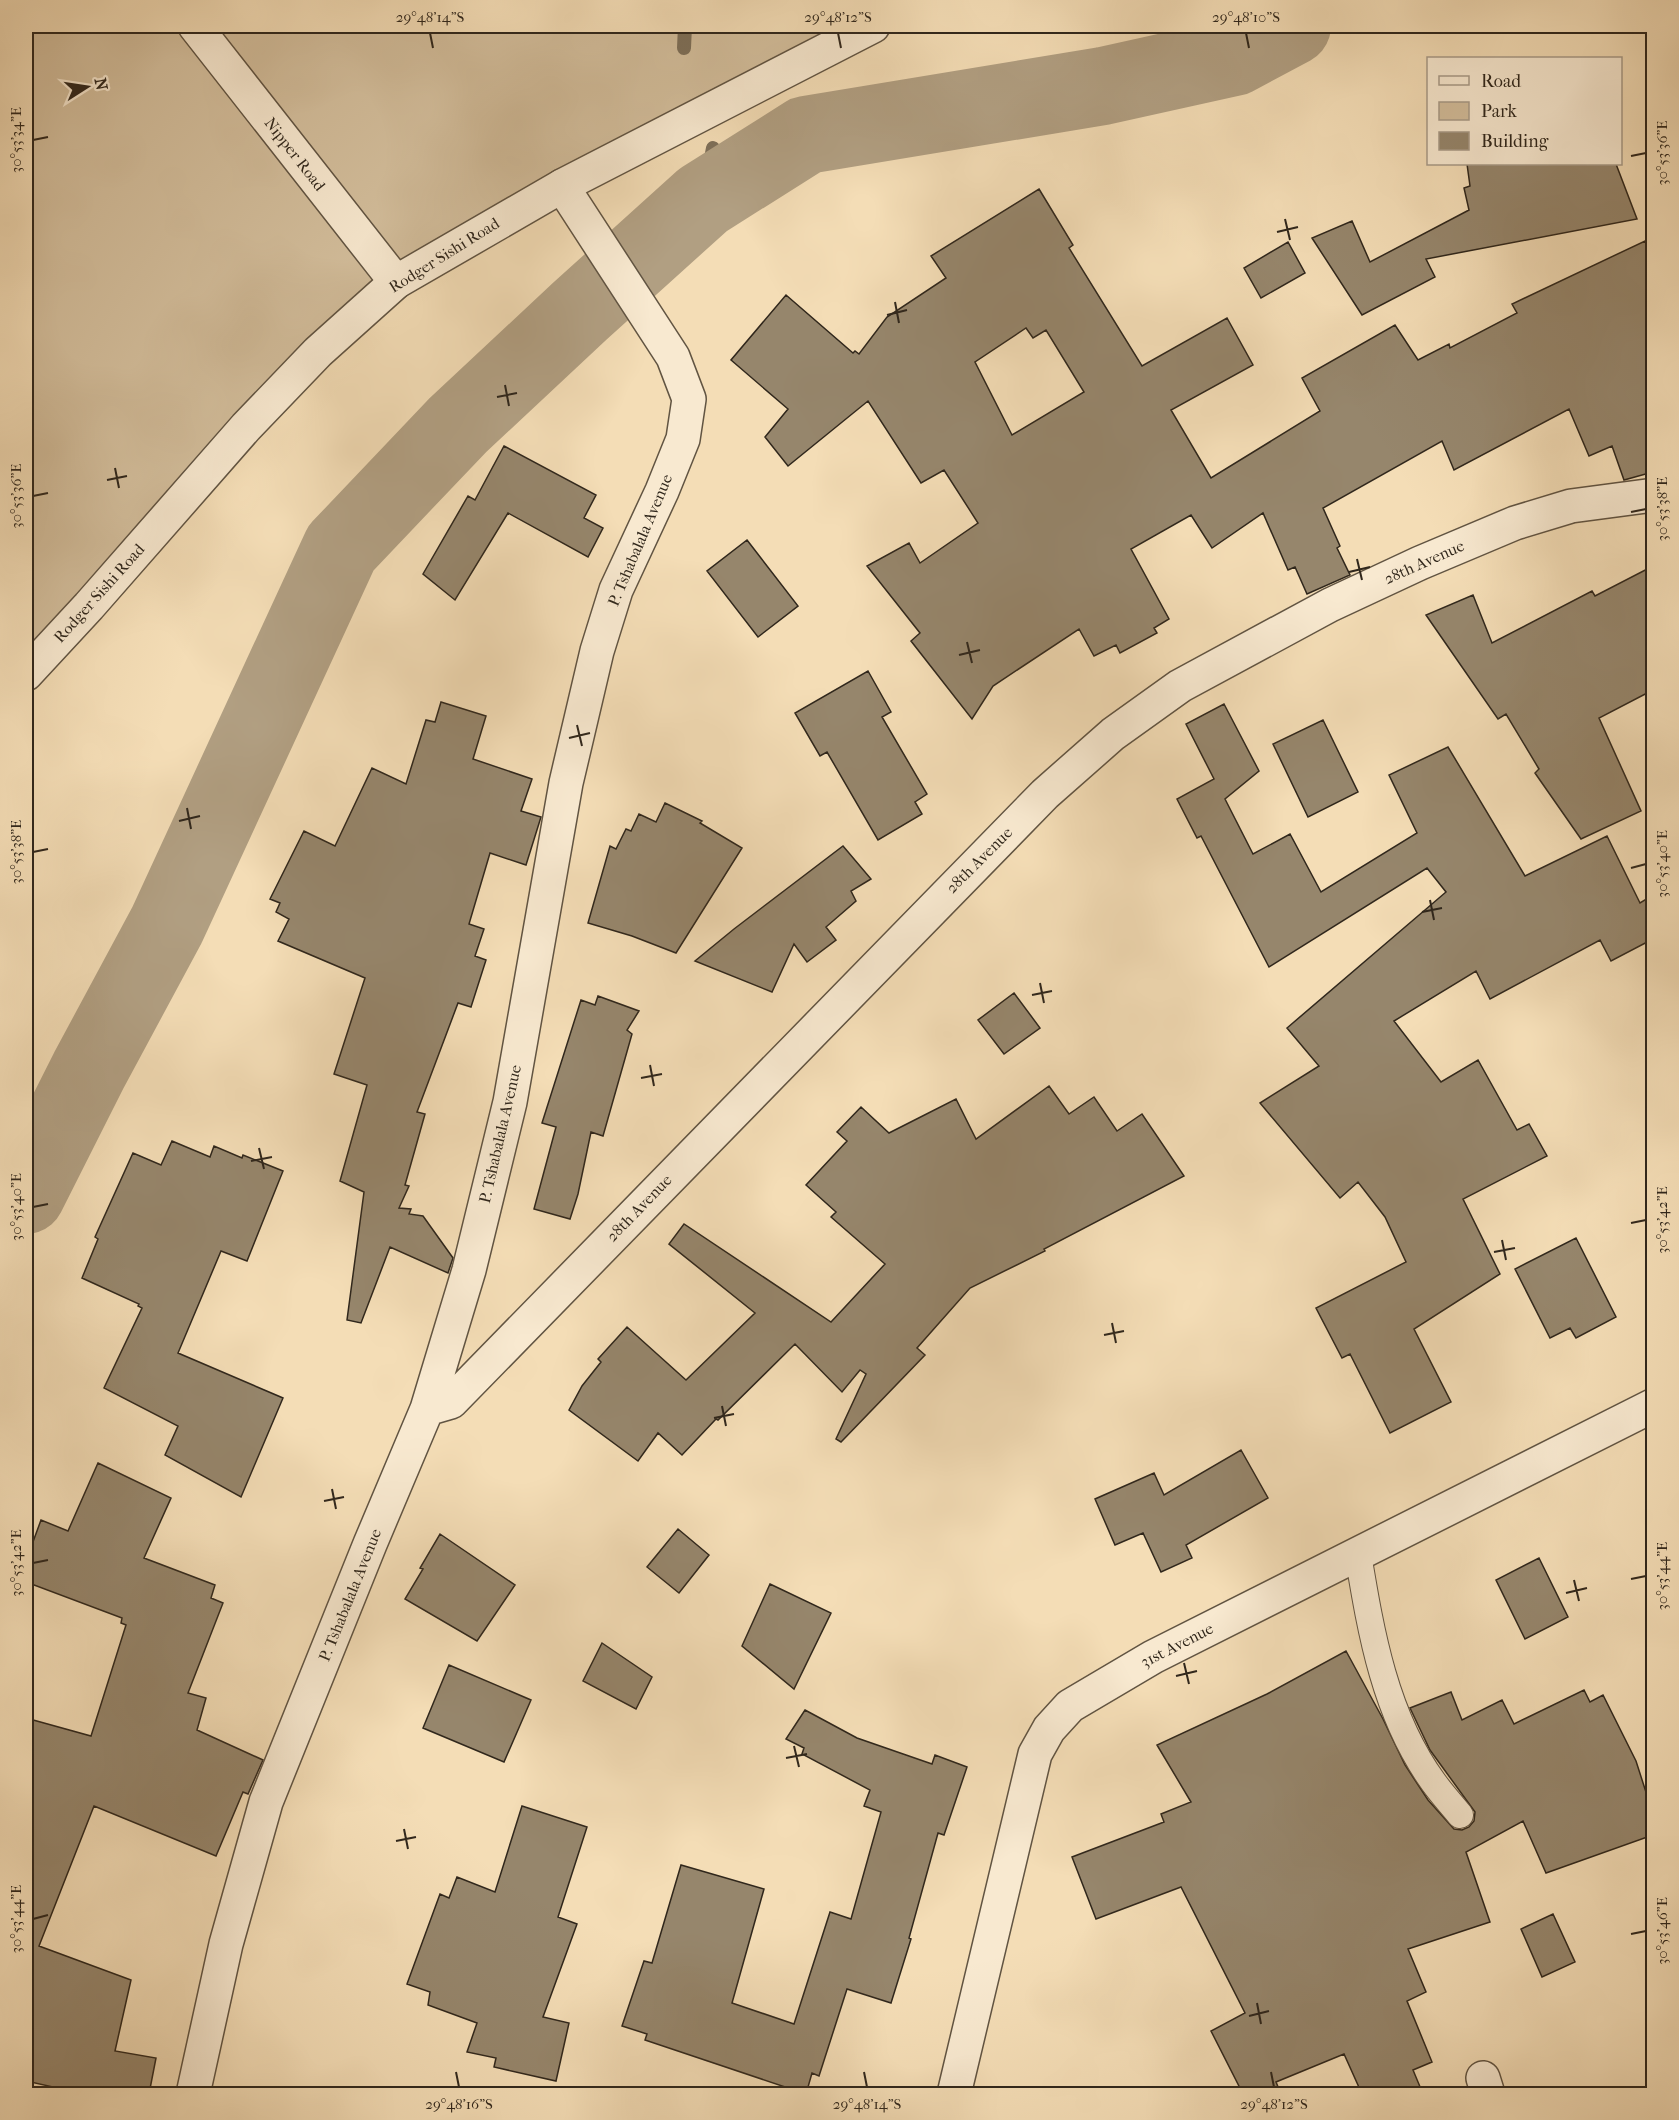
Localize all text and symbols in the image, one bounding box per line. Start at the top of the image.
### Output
text: 29°48'14"S [396,8,464,26]
text: 29°48'12"S [804,8,872,26]
text: 29°48'10"S [1212,8,1280,26]
north arrow [57,57,117,117]
legend [1427,57,1622,165]
text: Road [1481,71,1521,92]
text: N [91,76,112,93]
text: Park [1481,101,1518,122]
text: 30°53'34"E [7,107,25,173]
street label: Nipper Road [260,114,330,195]
text: 30°53'36"E [1653,120,1671,186]
text: Building [1481,131,1549,152]
street label: Rodger Sishi Road [385,213,503,297]
text: 30°53'36"E [7,463,25,529]
street label: P. Tshabalala Avenue [604,471,676,609]
text: 30°53'38"E [1653,477,1671,541]
street label: 28th Avenue [1381,536,1467,588]
street label: Rodger Sishi Road [50,539,149,646]
text: 30°53'38"E [7,820,25,884]
street label: 28th Avenue [942,823,1016,897]
text: 30°53'40"E [1653,830,1671,898]
street label: P. Tshabalala Avenue [475,1063,525,1205]
street label: 28th Avenue [602,1170,676,1246]
text: 30°53'40"E [7,1173,25,1241]
text: 30°53'42"E [1653,1186,1671,1254]
street label: P. Tshabalala Avenue [315,1526,385,1664]
text: 30°53'42"E [7,1529,25,1597]
text: 30°53'44"E [1653,1542,1671,1610]
street label: 31st Avenue [1138,1619,1217,1671]
text: 30°53'44"E [7,1885,25,1953]
text: 30°53'46"E [1653,1897,1671,1965]
text: 29°48'16"S [425,2095,493,2113]
text: 29°48'14"S [833,2095,901,2113]
text: 29°48'12"S [1240,2095,1308,2113]

